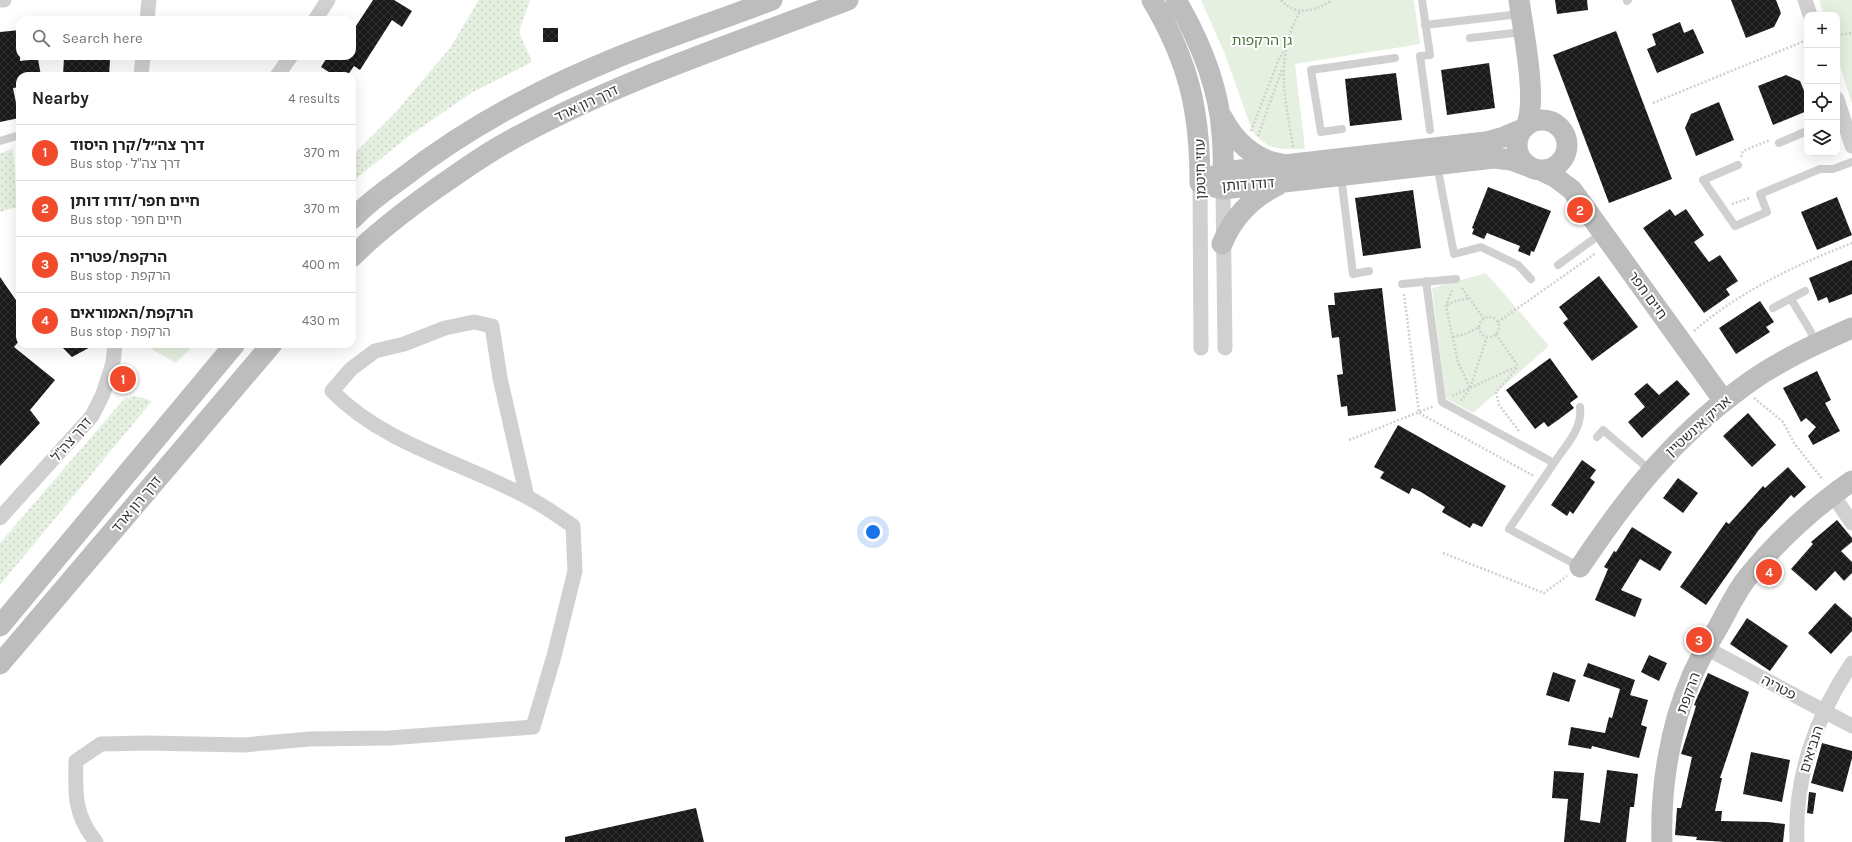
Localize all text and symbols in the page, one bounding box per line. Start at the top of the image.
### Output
map controls [1804,12,1840,156]
button: + [1804,12,1840,48]
search box [16,16,356,60]
icon: search [30,27,52,49]
text: Search here [62,29,143,47]
park label: גן הרקפות [1232,32,1292,49]
button: − [1804,48,1840,84]
street label: דרך רון ארד [552,81,621,126]
button: locate [1804,84,1840,120]
text: Nearby [32,88,89,108]
text: 4 results [288,91,340,106]
button: layers [1804,120,1840,156]
text: דרך צה״ל/קרן היסוד [70,136,204,154]
street label: עוזי חיטמן [1191,139,1210,199]
text: 1 [43,145,47,160]
text: 370 m [303,145,340,160]
text: Bus stop · דרך צה"ל [70,156,180,171]
street label: דודו דותן [1221,174,1275,195]
text: חיים חפר/דודו דותן [70,192,200,210]
pin: 2 [1567,195,1593,225]
text: 2 [41,201,49,216]
text: 370 m [303,201,340,216]
text: Bus stop · חיים חפר [70,212,182,227]
text: הרקפת/פטריה [70,248,167,266]
text: 3 [41,257,49,272]
text: 400 m [302,257,340,272]
text: Bus stop · הרקפת [70,268,171,283]
street label: חיים חפר [1625,268,1671,323]
text: הרקפת/האמוראים [70,304,193,322]
text: 4 [41,313,49,328]
text: 430 m [302,313,340,328]
text: Bus stop · הרקפת [70,324,171,339]
pin: 1 [110,364,136,394]
street label: אריק אינשטיין [1662,392,1735,460]
street label: דרך צה"ל [47,413,96,465]
street label: דרך רון ארד [108,472,165,536]
your location [863,522,883,542]
pin: 4 [1756,557,1782,587]
pin: 3 [1686,625,1712,655]
street label: הרקפת [1673,670,1704,716]
street label: פטריה [1758,671,1799,704]
street label: הנביאים [1796,724,1827,775]

